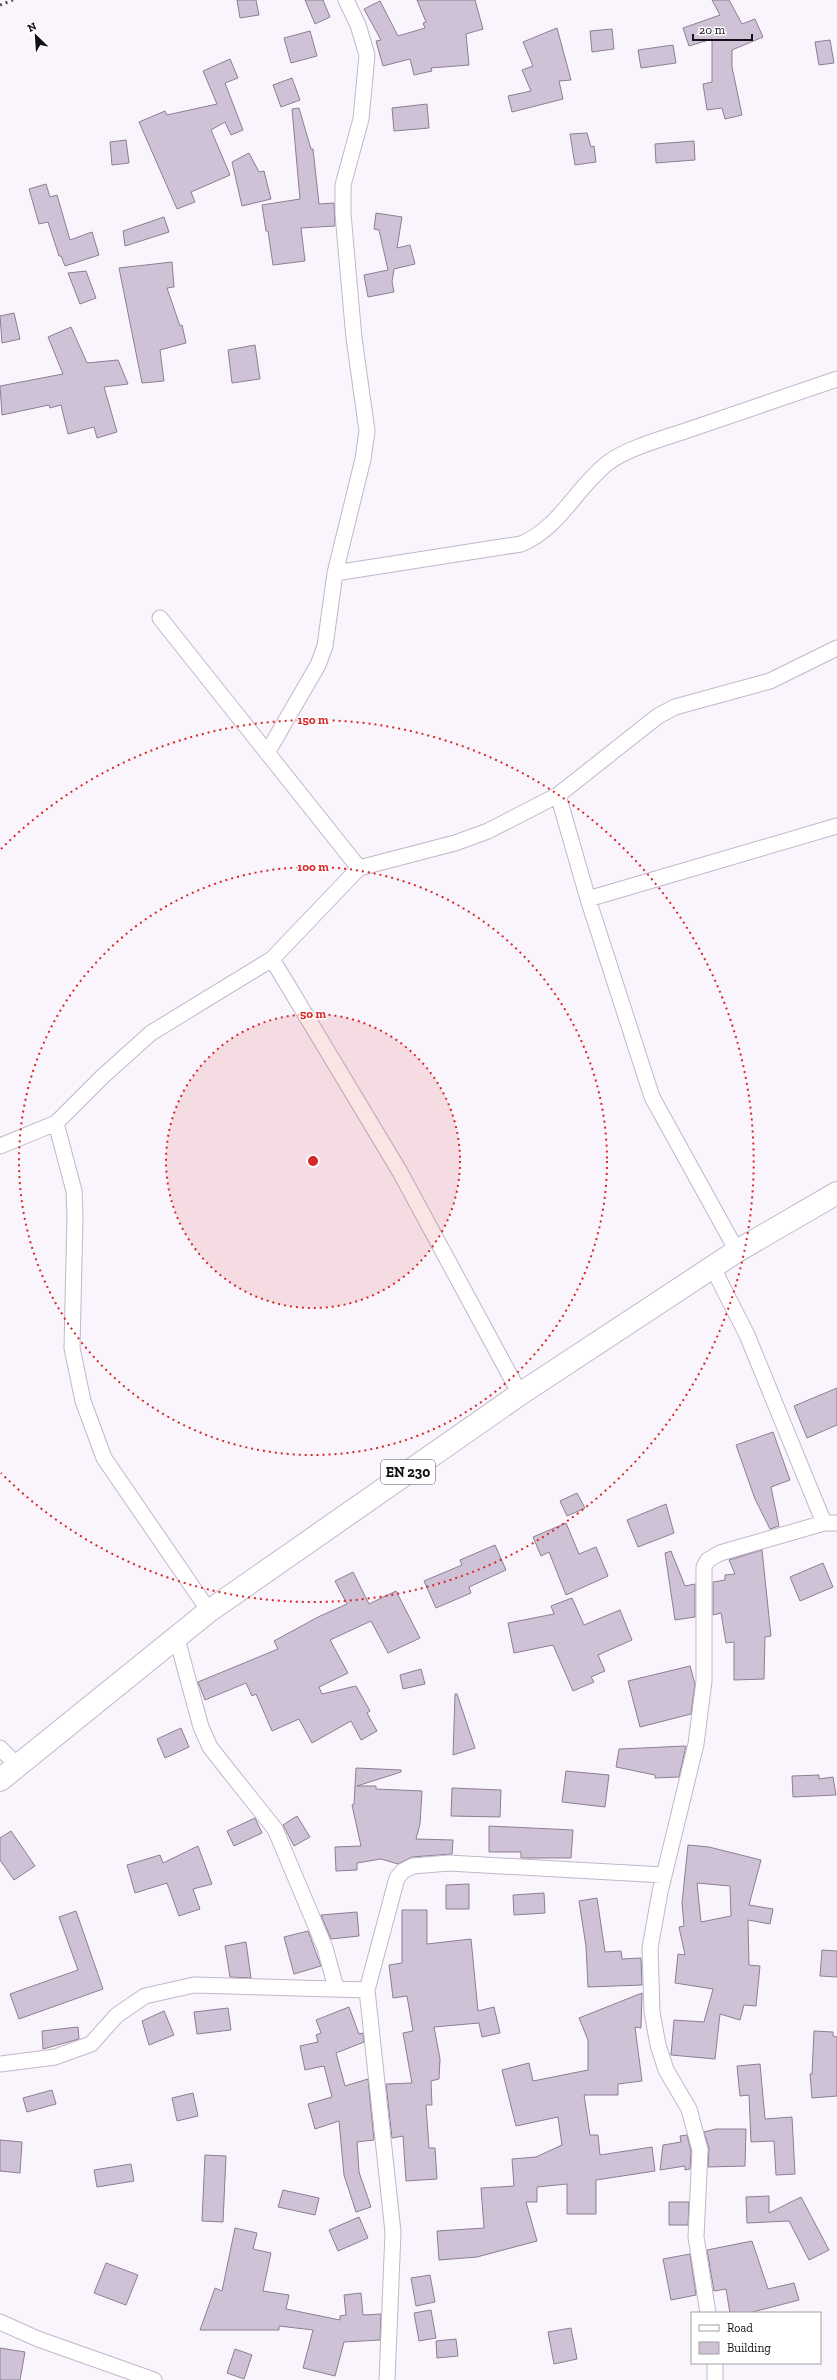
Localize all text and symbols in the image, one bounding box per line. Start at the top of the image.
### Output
north arrow [16,16,56,56]
scale bar [693,16,752,42]
text: N [25,19,39,35]
text: 20 m [699,23,726,37]
text: 150 m [298,713,329,727]
text: 100 m [297,860,329,874]
text: 50 m [300,1007,326,1021]
centre of rings [306,1154,320,1168]
road number: EN 230 [381,1460,435,1484]
legend [691,2312,821,2364]
text: Road [727,2321,753,2335]
text: Building [727,2341,771,2355]

